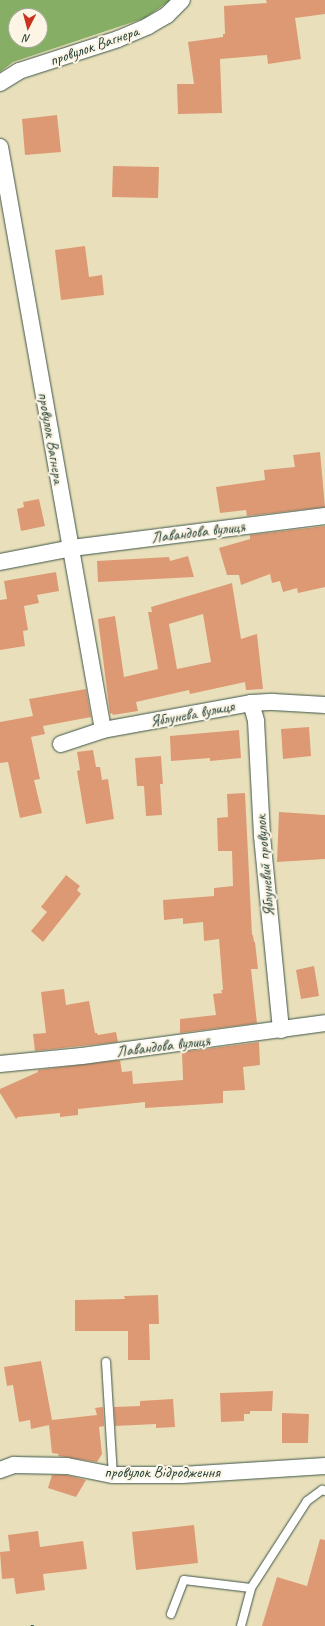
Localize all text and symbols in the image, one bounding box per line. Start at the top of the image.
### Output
north arrow [8,8,48,48]
street label: провулок Вагнера [47,22,141,70]
text: N [23,32,31,46]
street label: провулок Вагнера [33,391,69,485]
street label: Лавандова вулиця [150,517,246,547]
street label: Яблунева вулиця [149,696,235,732]
street label: Яблуневий провулок [251,814,279,918]
street label: Лавандова вулиця [115,1031,211,1061]
street label: провулок Відродження [104,1462,220,1482]

